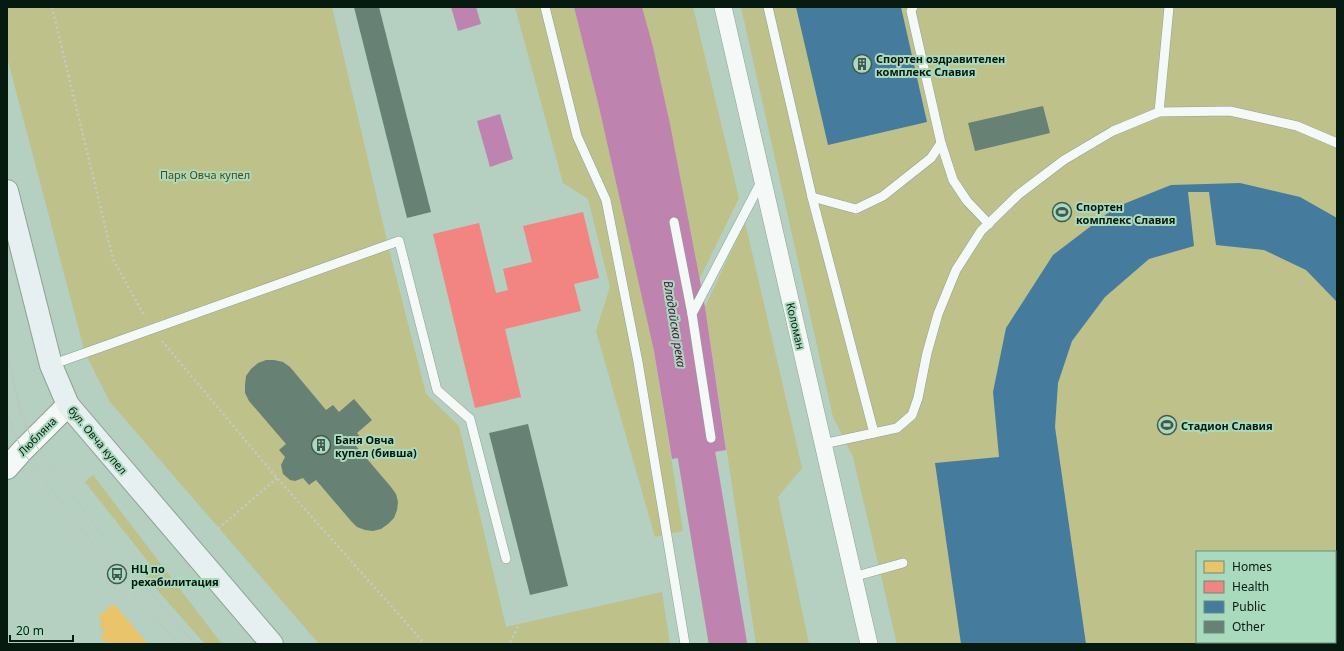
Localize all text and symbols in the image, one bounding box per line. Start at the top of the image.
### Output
place label: Спортен оздравителен комплекс Славия [876,51,1005,79]
building icon: Спортен оздравителен комплекс Славия [851,53,873,75]
park label: Парк Овча купел [160,167,250,182]
place label: Спортен комплекс Славия [1076,199,1175,227]
sports icon: Спортен комплекс Славия [1051,201,1073,223]
water label: Владайска река [660,279,690,369]
street label: Коломан [783,301,809,351]
street label: бул. Овча купел [65,403,131,477]
street label: Любляна [14,413,60,459]
sports icon: Стадион Славия [1156,414,1178,436]
place label: Стадион Славия [1181,418,1273,433]
place label: Баня Овча купел (бивша) [335,432,417,460]
building icon: Баня Овча купел (бивша) [310,434,332,456]
legend [1196,551,1336,643]
text: Homes [1232,558,1272,575]
place label: НЦ по рехабилитация [131,561,219,589]
bus stop icon: НЦ по рехабилитация [106,563,128,585]
text: Health [1232,578,1269,595]
text: Public [1232,598,1266,615]
scale bar [10,617,73,643]
text: Other [1232,618,1265,635]
text: 20 m [16,622,44,639]

